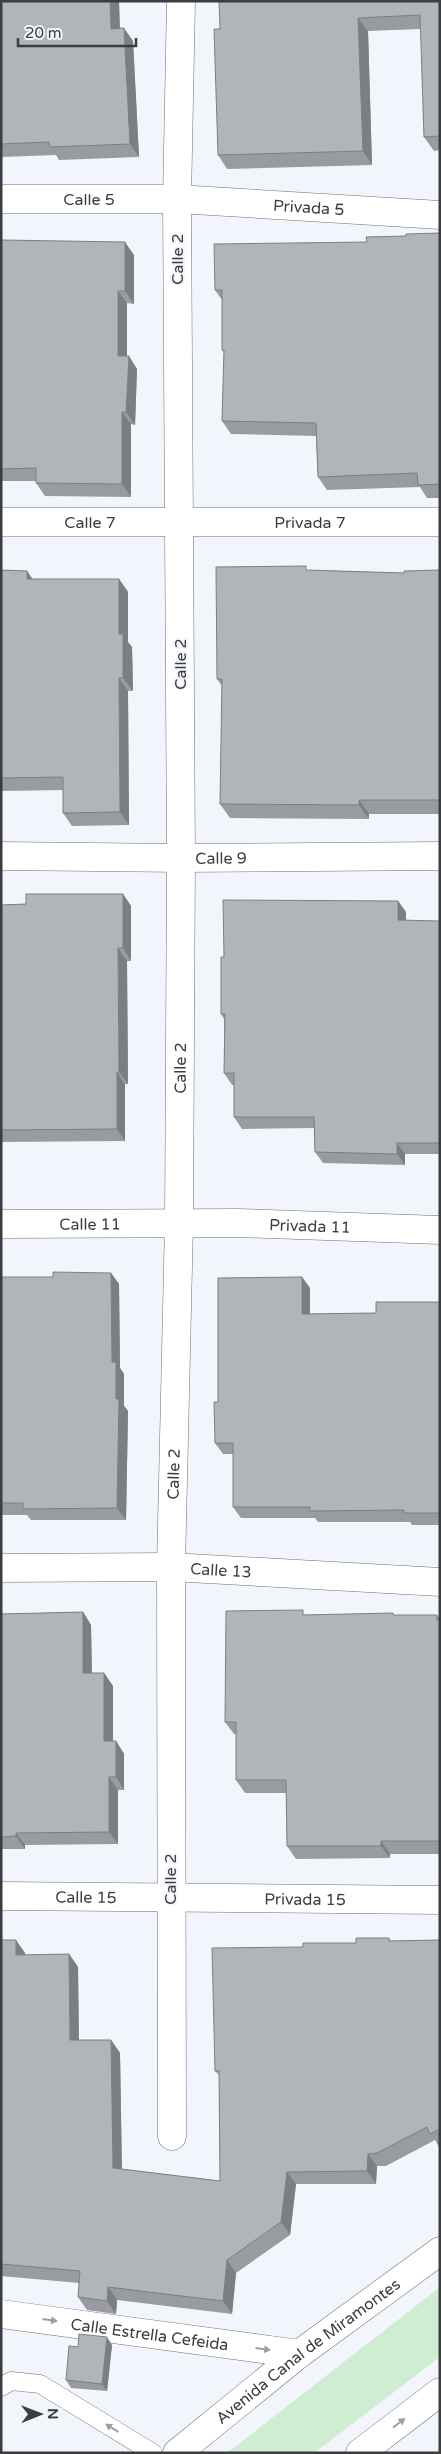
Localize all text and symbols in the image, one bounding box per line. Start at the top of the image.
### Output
scale bar [18,15,135,47]
text: 20 m [25,24,62,42]
street label: Calle 5 [63,190,115,210]
street label: Privada 5 [272,196,345,220]
street label: Calle 2 [168,233,188,285]
street label: Calle 7 [64,513,116,533]
street label: Privada 7 [274,513,346,533]
street label: Calle 2 [171,638,191,690]
street label: Calle 9 [195,848,247,869]
street label: Calle 2 [171,1042,191,1094]
street label: Calle 11 [59,1214,121,1235]
street label: Privada 11 [269,1215,351,1238]
street label: Calle 2 [164,1448,185,1500]
street label: Calle 13 [190,1559,252,1582]
street label: Calle 2 [161,1853,181,1905]
street label: Calle 15 [55,1887,117,1908]
street label: Privada 15 [264,1889,346,1910]
street label: Avenida Canal de Miramontes [212,2274,404,2429]
street label: Calle Estrella Cefeida [69,2314,230,2355]
one-way arrow [42,2316,58,2324]
one-way arrow [255,2346,271,2354]
north arrow [15,2389,65,2439]
text: N [44,2408,61,2420]
one-way arrow [392,2418,405,2429]
one-way arrow [105,2423,118,2432]

